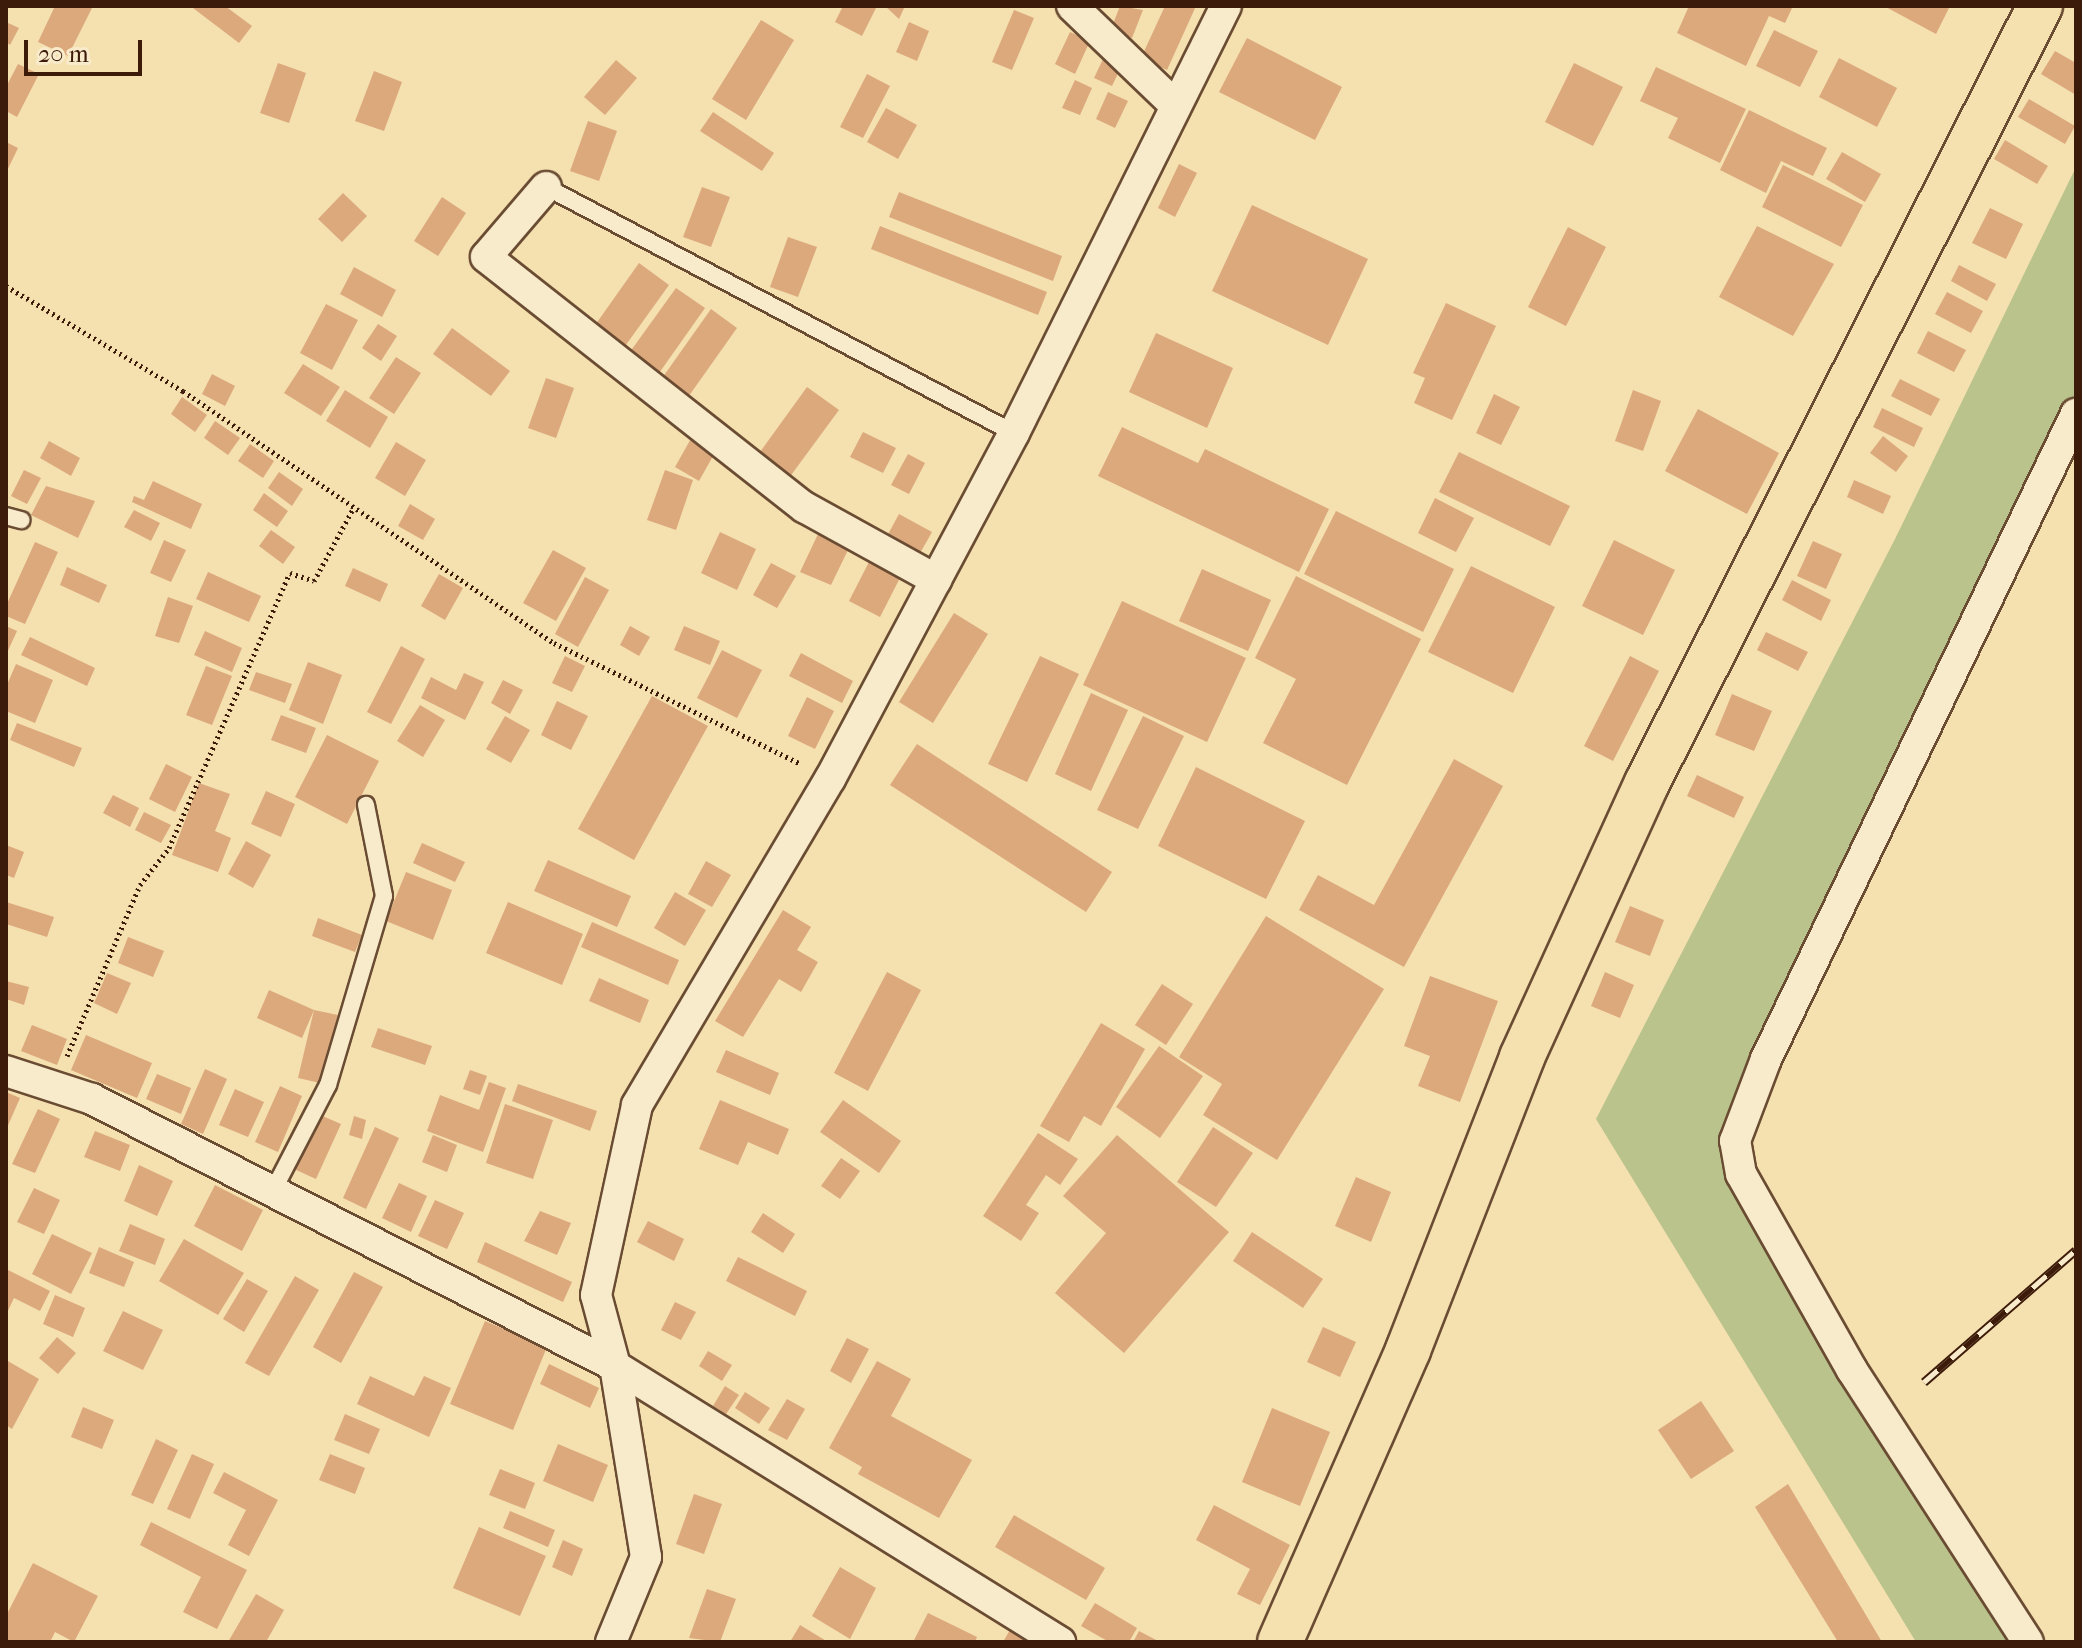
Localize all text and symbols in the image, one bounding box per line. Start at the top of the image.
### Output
scale bar [28,24,146,74]
text: 20 m [38,40,89,68]

